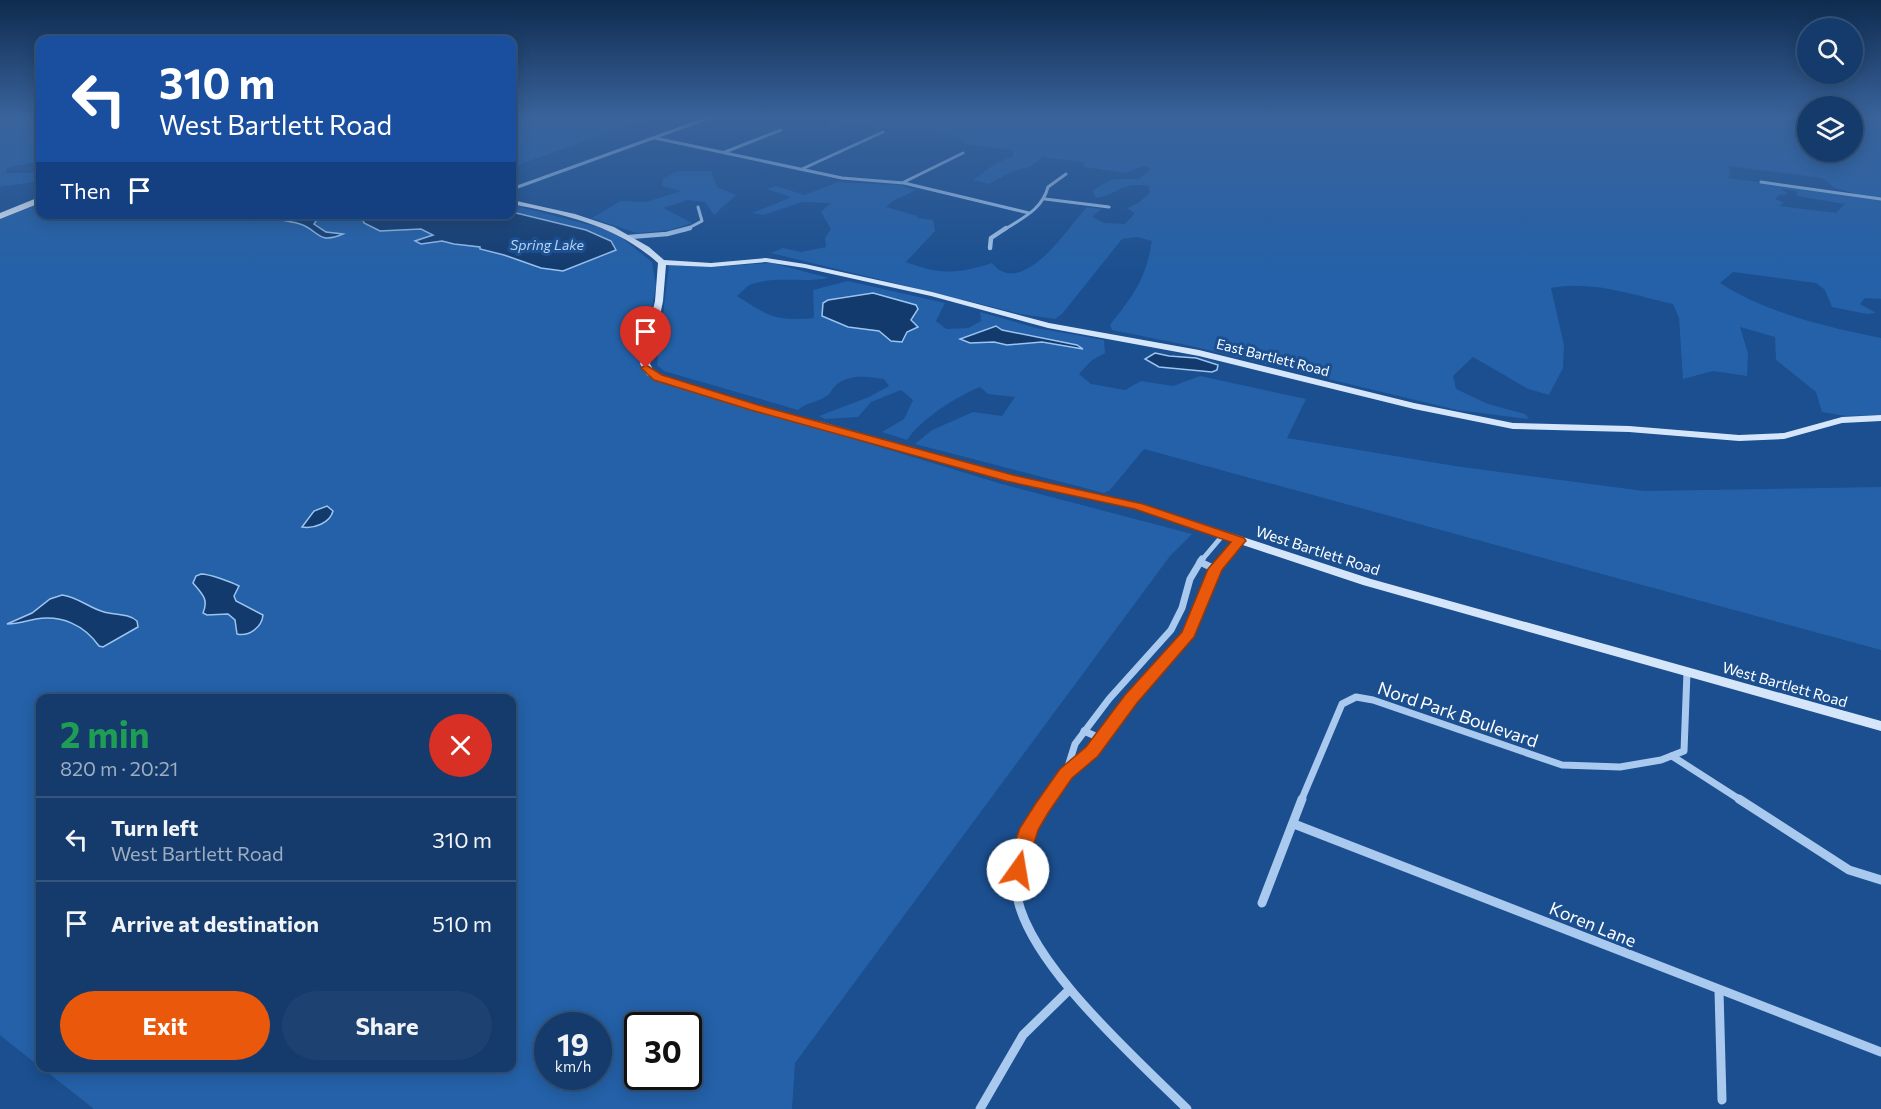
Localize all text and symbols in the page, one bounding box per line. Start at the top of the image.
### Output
map controls [1797,18,1863,162]
button: search [1797,18,1863,84]
text: 310 m [159,56,275,108]
icon: left [60,60,138,138]
button: layers [1797,96,1863,162]
text: West Bartlett Road [159,108,392,141]
icon: arrive [123,174,156,207]
text: Then [60,177,111,204]
water label: Spring Lake [510,236,585,253]
pin [620,306,671,368]
icon: arrive [629,315,662,348]
street label: East Bartlett Road [1215,335,1331,379]
street label: West Bartlett Road [1254,521,1382,579]
street label: West Bartlett Road [1720,658,1850,710]
street label: Nord Park Boulevard [1375,676,1541,752]
text: 2 min [60,711,150,755]
button: close [429,714,492,777]
text: 820 m · 20:21 [60,756,178,780]
text: Turn left [111,814,198,841]
icon: left [60,823,93,856]
text: 310 m [432,826,492,853]
position arrow [986,838,1050,902]
text: West Bartlett Road [111,841,284,865]
street label: Koren Lane [1546,897,1640,951]
icon: arrive [60,907,93,940]
text: Arrive at destination [111,910,319,937]
text: 510 m [432,910,492,937]
button: Exit [60,991,270,1060]
button: Share [282,991,492,1060]
speed limit sign: 30 [624,1012,702,1090]
text: 19 [557,1025,589,1062]
text: km/h [555,1057,591,1075]

